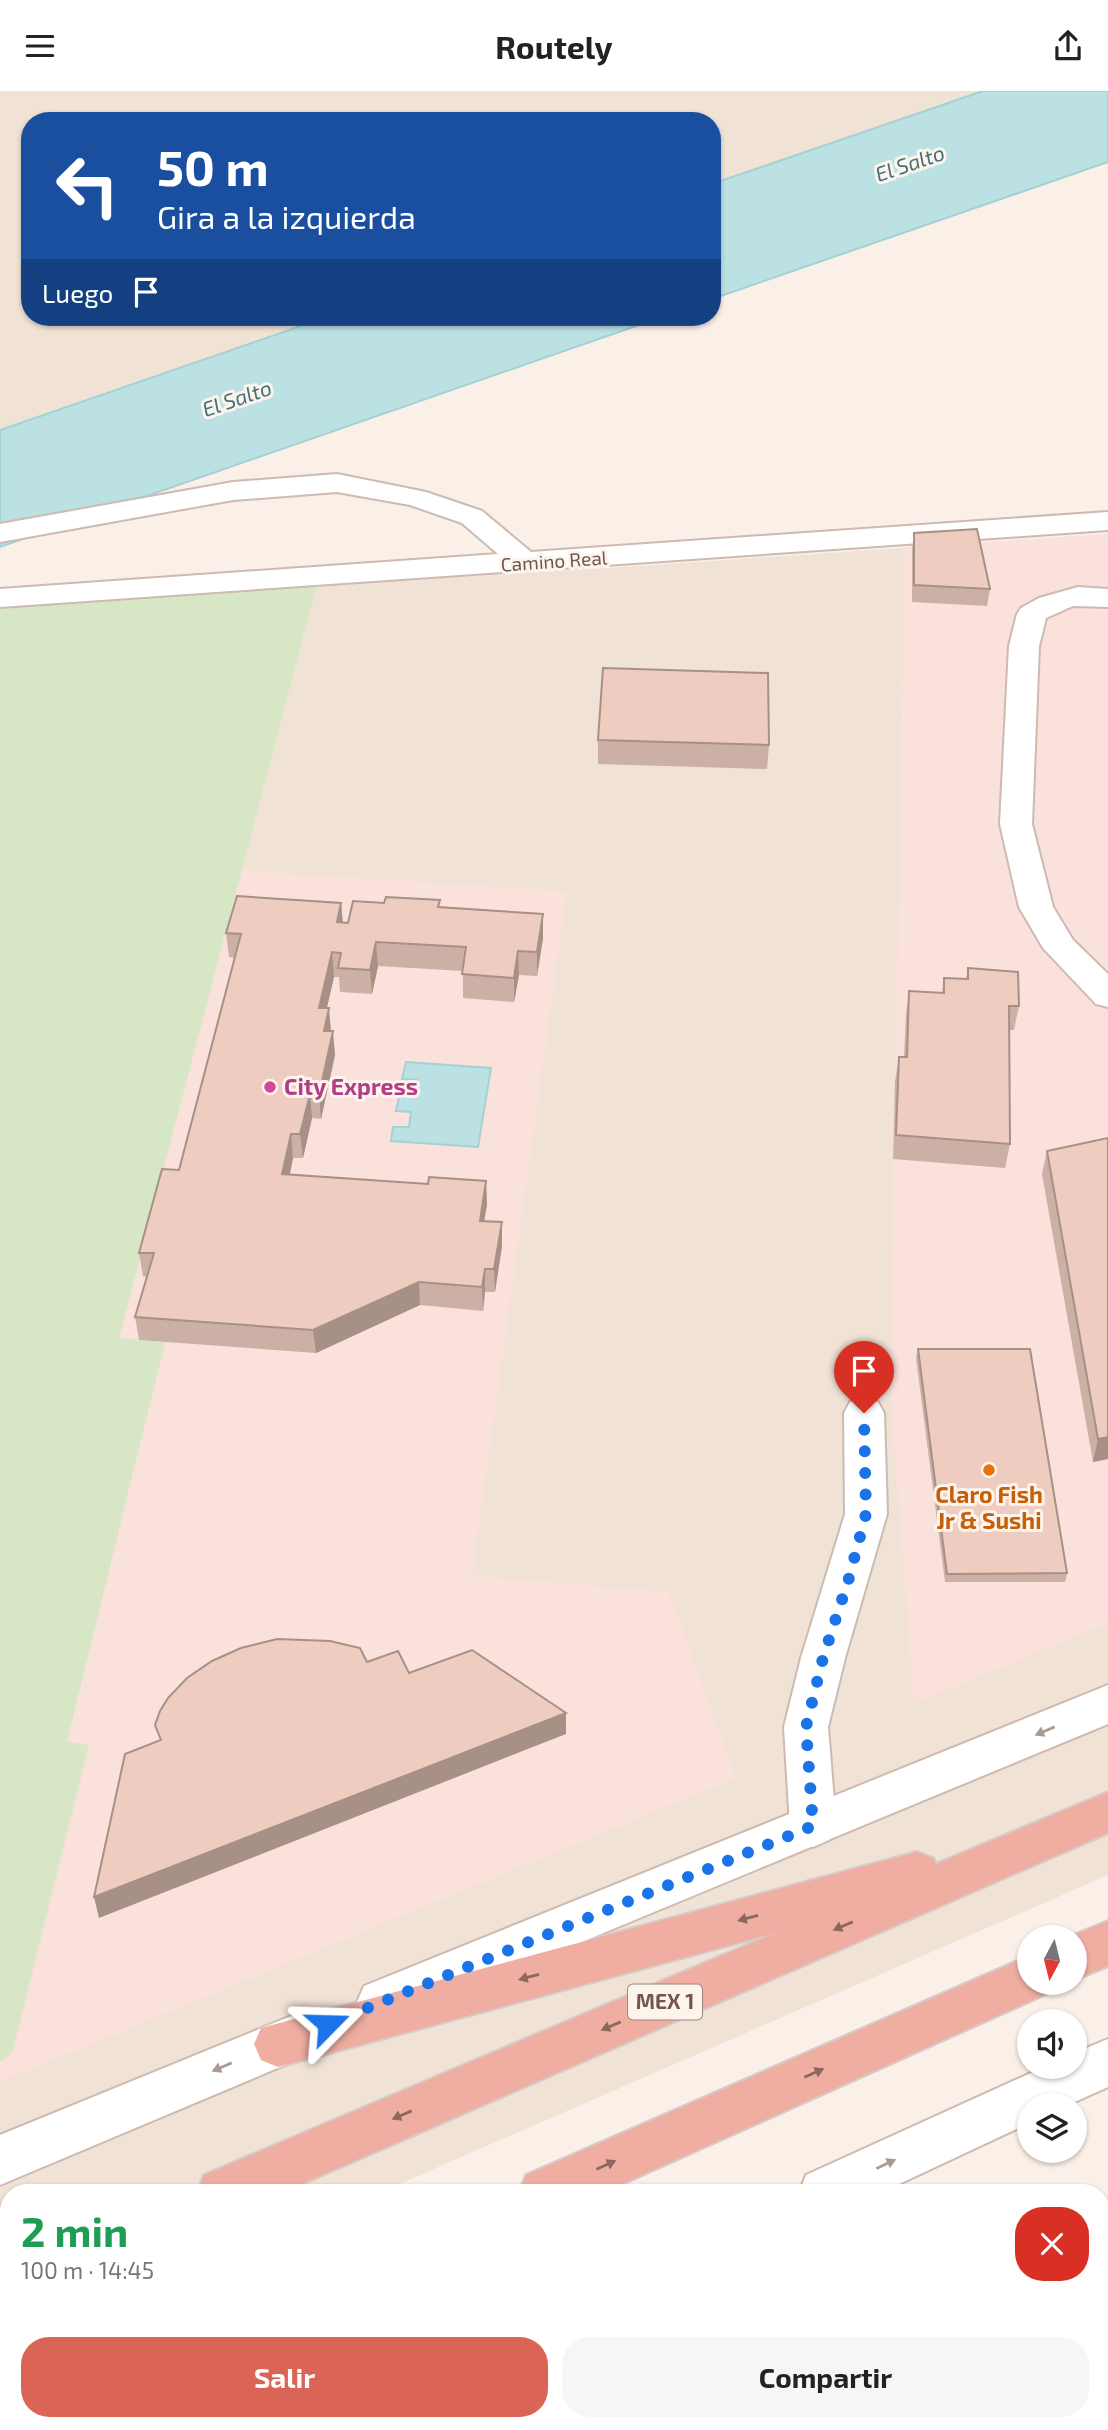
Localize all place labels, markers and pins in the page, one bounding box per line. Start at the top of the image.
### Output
place label: City Express [284,1072,418,1100]
marker: City Express [262,1079,278,1095]
pin [834,1341,894,1413]
marker: Claro Fish Jr & Sushi [981,1462,997,1478]
place label: Claro Fish Jr & Sushi [935,1480,1043,1534]

